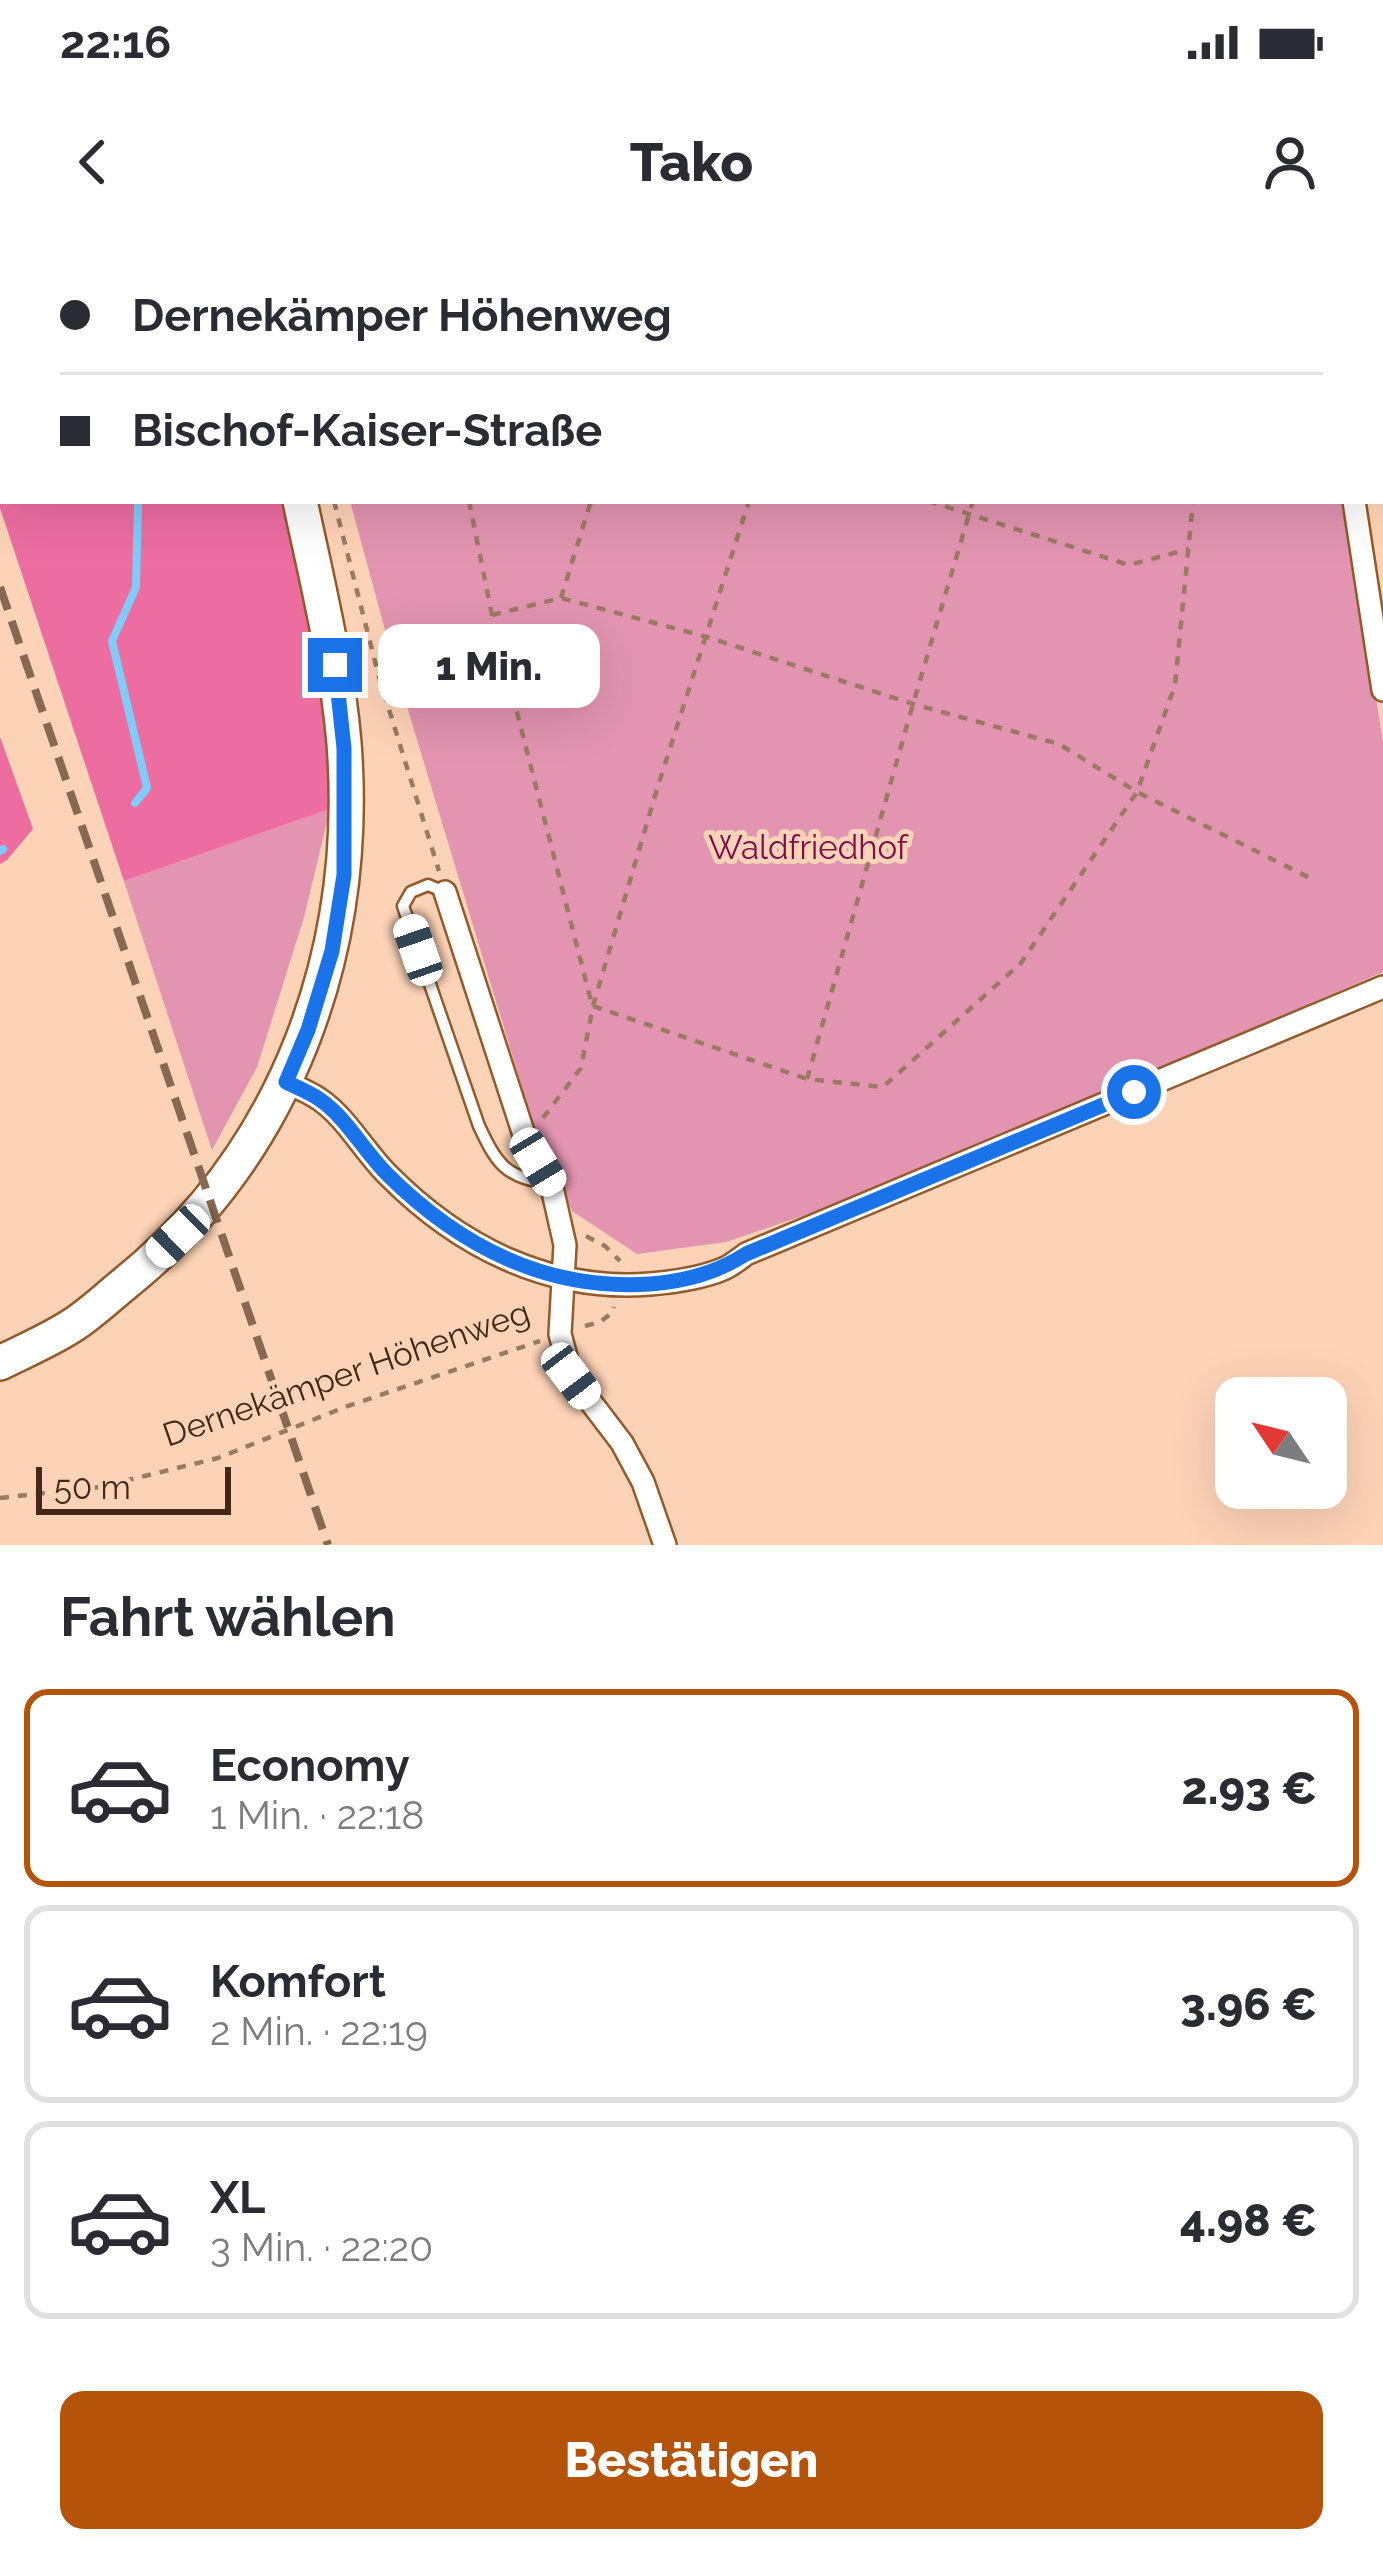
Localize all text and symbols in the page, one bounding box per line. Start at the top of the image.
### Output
text: 22:16 [60,16,171,69]
icon: back [60,129,126,195]
icon: person [1257,129,1323,195]
text: Tako [630,130,753,194]
text: Dernekämper Höhenweg [132,289,672,342]
text: Bischof-Kaiser-Straße [132,404,602,457]
callout: 1 Min. [377,623,599,707]
route end [308,638,362,692]
text: 1 Min. [436,643,542,689]
park label: Waldfriedhof [708,828,909,867]
car [389,910,447,990]
route start [1107,1065,1161,1119]
car [504,1122,572,1202]
car [140,1198,216,1274]
street label: Dernekämper Höhenweg [158,1292,535,1455]
car [535,1336,607,1416]
north arrow [1215,1377,1347,1509]
map controls [1215,1377,1347,1509]
scale bar [36,1461,231,1514]
text: 50 m [54,1468,131,1507]
text: Fahrt wählen [60,1585,396,1649]
icon: car [66,1734,174,1842]
text: Economy [210,1739,410,1792]
text: 2.93 € [1182,1762,1317,1815]
text: 1 Min. · 22:18 [210,1792,425,1838]
icon: car [66,1950,174,2058]
text: Komfort [210,1955,386,2008]
text: 3.96 € [1180,1978,1317,2031]
text: 2 Min. · 22:19 [210,2008,428,2054]
icon: car [66,2166,174,2274]
text: XL [210,2171,265,2224]
text: 4.98 € [1180,2194,1317,2247]
text: 3 Min. · 22:20 [210,2224,433,2270]
button: Bestätigen [60,2391,1323,2529]

